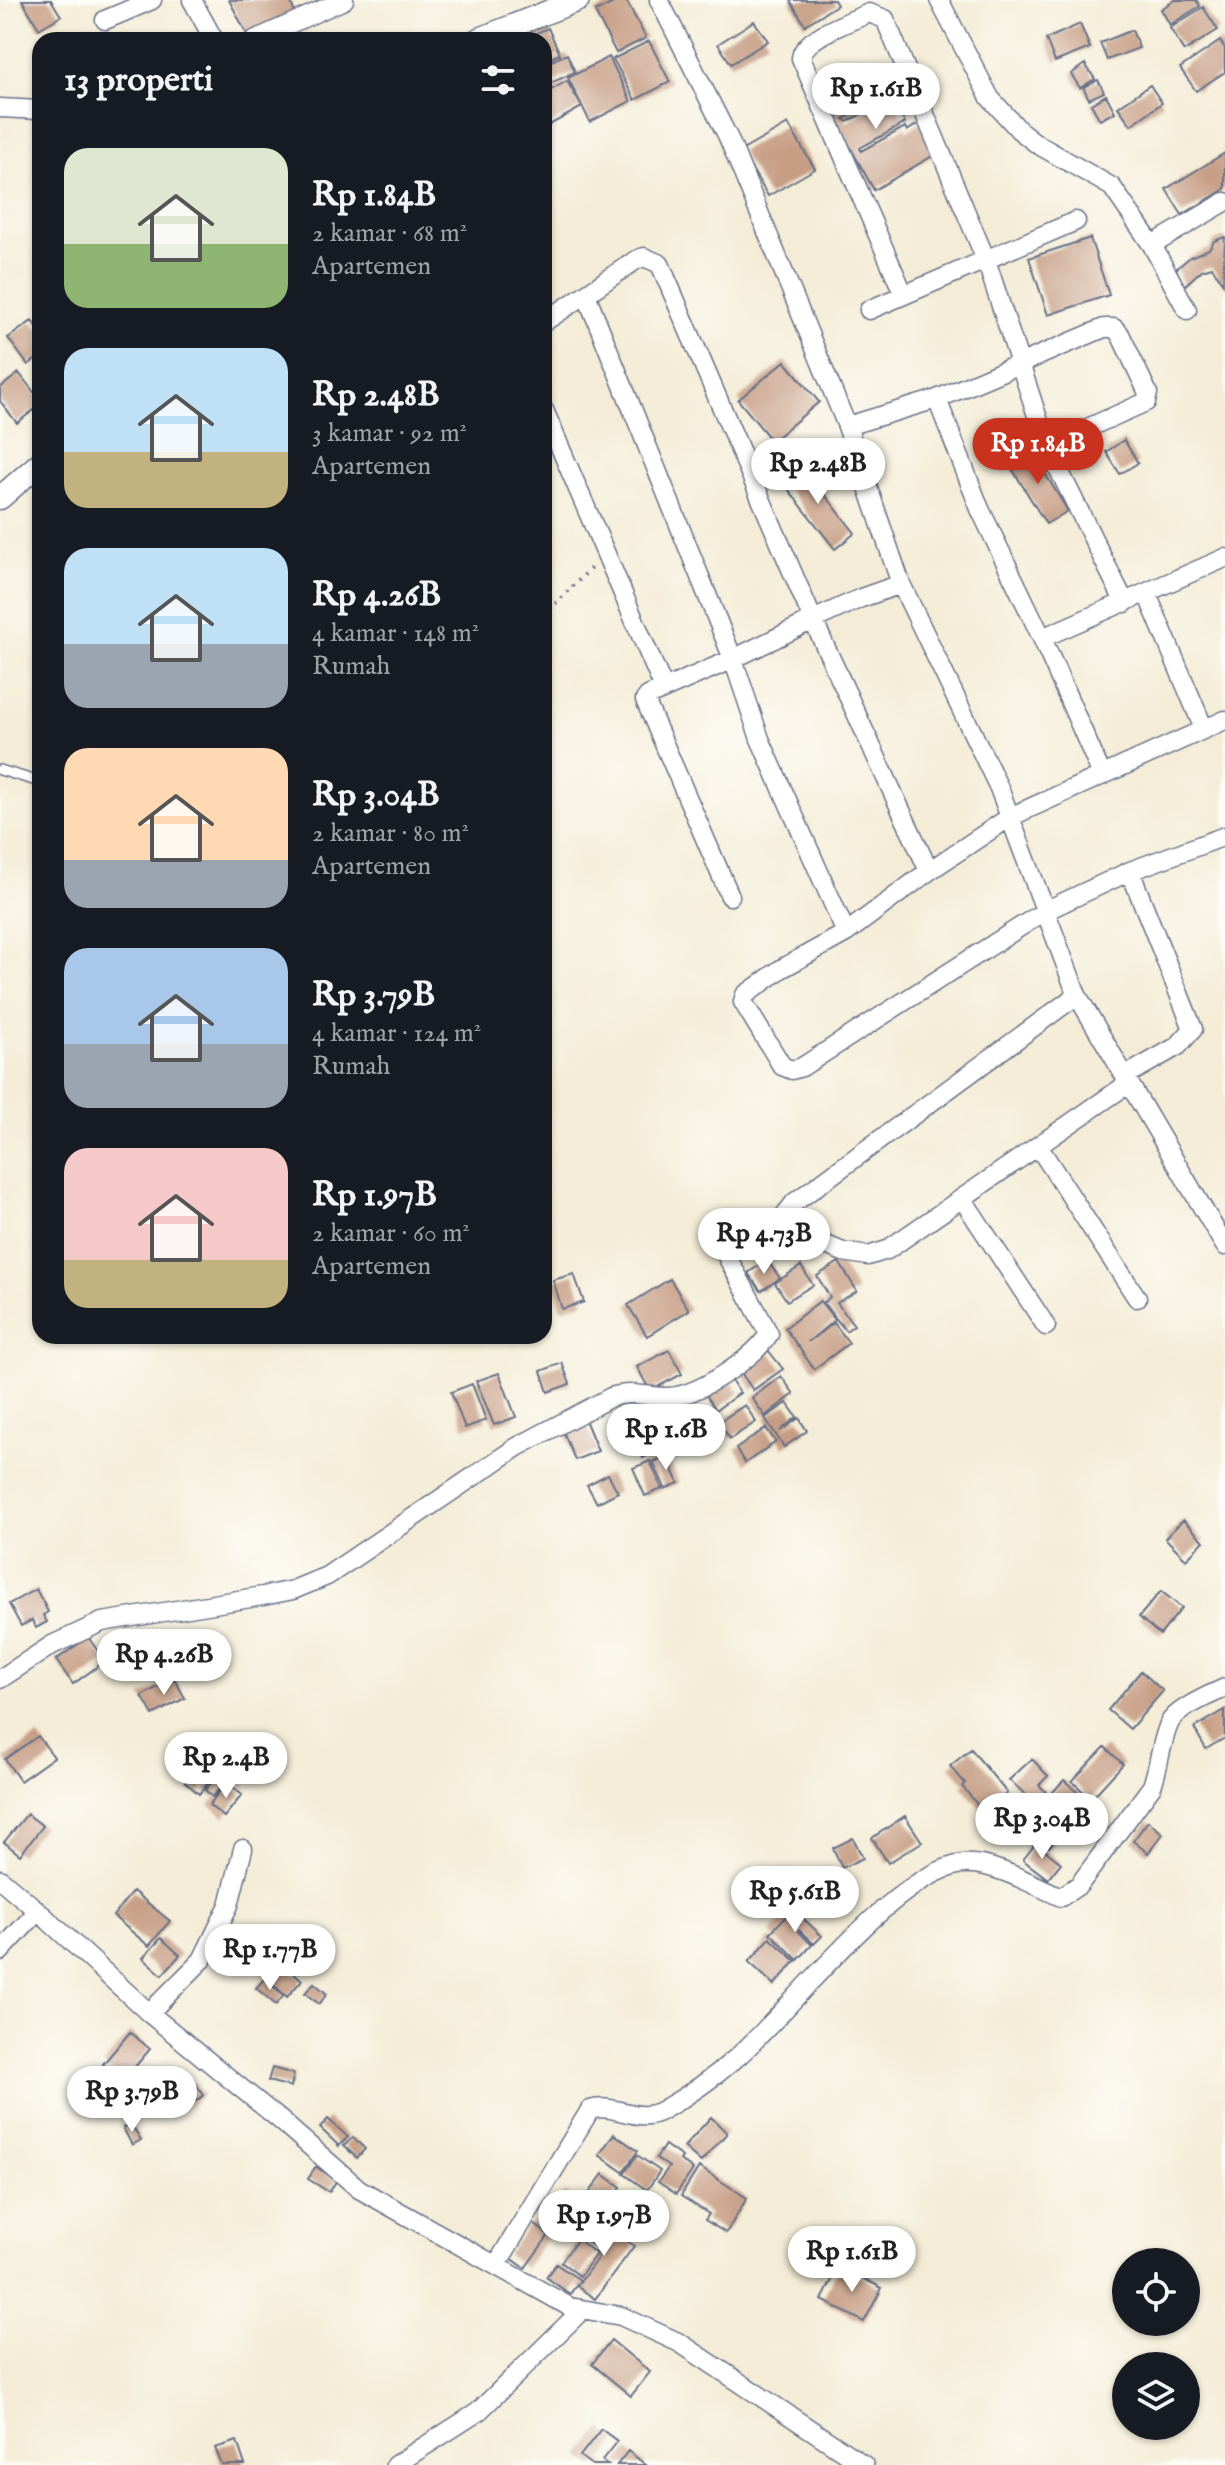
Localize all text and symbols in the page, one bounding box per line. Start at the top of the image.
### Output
icon: filters [476,58,520,102]
text: 13 properti [64,59,213,102]
pin: Rp 1.61B [793,63,959,131]
text: Rp 1.61B [830,72,922,105]
text: Rp 1.84B [312,174,436,217]
icon: home [128,180,224,276]
text: 2 kamar · 68 m² [312,217,467,250]
text: Apartemen [312,250,431,283]
text: Rp 2.48B [312,374,440,417]
icon: home [128,380,224,476]
text: 3 kamar · 92 m² [312,417,467,450]
pin: Rp 1.84B [955,418,1121,486]
text: Rp 1.84B [991,427,1085,460]
pin: Rp 2.48B [735,438,901,506]
text: Rp 2.48B [769,447,867,480]
text: Apartemen [312,450,431,483]
text: Rp 4.26B [312,574,441,617]
icon: home [128,580,224,676]
text: 4 kamar · 148 m² [312,617,479,650]
text: Rumah [312,650,390,683]
text: Rp 3.04B [312,774,439,817]
icon: home [128,780,224,876]
text: 2 kamar · 80 m² [312,817,469,850]
text: Apartemen [312,850,431,883]
text: Rp 3.79B [312,974,435,1017]
icon: home [128,980,224,1076]
text: 4 kamar · 124 m² [312,1017,481,1050]
text: Rumah [312,1050,390,1083]
text: Rp 1.97B [312,1174,437,1217]
icon: home [128,1180,224,1276]
pin: Rp 4.73B [681,1208,847,1276]
text: 2 kamar · 60 m² [312,1217,470,1250]
text: Rp 4.73B [716,1217,812,1250]
text: Apartemen [312,1250,431,1283]
pin: Rp 1.6B [592,1404,740,1472]
text: Rp 1.6B [625,1413,707,1446]
pin: Rp 4.26B [81,1629,247,1697]
text: Rp 4.26B [115,1638,213,1671]
pin: Rp 2.4B [152,1732,300,1800]
text: Rp 2.4B [182,1741,270,1774]
pin: Rp 3.04B [959,1793,1125,1861]
text: Rp 3.04B [993,1802,1091,1835]
pin: Rp 5.61B [712,1866,878,1934]
text: Rp 5.61B [749,1875,841,1908]
pin: Rp 1.77B [187,1924,353,1992]
text: Rp 1.77B [223,1933,317,1966]
pin: Rp 3.79B [49,2066,215,2134]
text: Rp 3.79B [85,2075,179,2108]
pin: Rp 1.97B [521,2190,687,2258]
text: Rp 1.97B [556,2199,652,2232]
pin: Rp 1.61B [769,2226,935,2294]
text: Rp 1.61B [806,2235,898,2268]
map controls [1112,2248,1200,2440]
button: locate [1112,2248,1200,2336]
button: layers [1112,2352,1200,2440]

